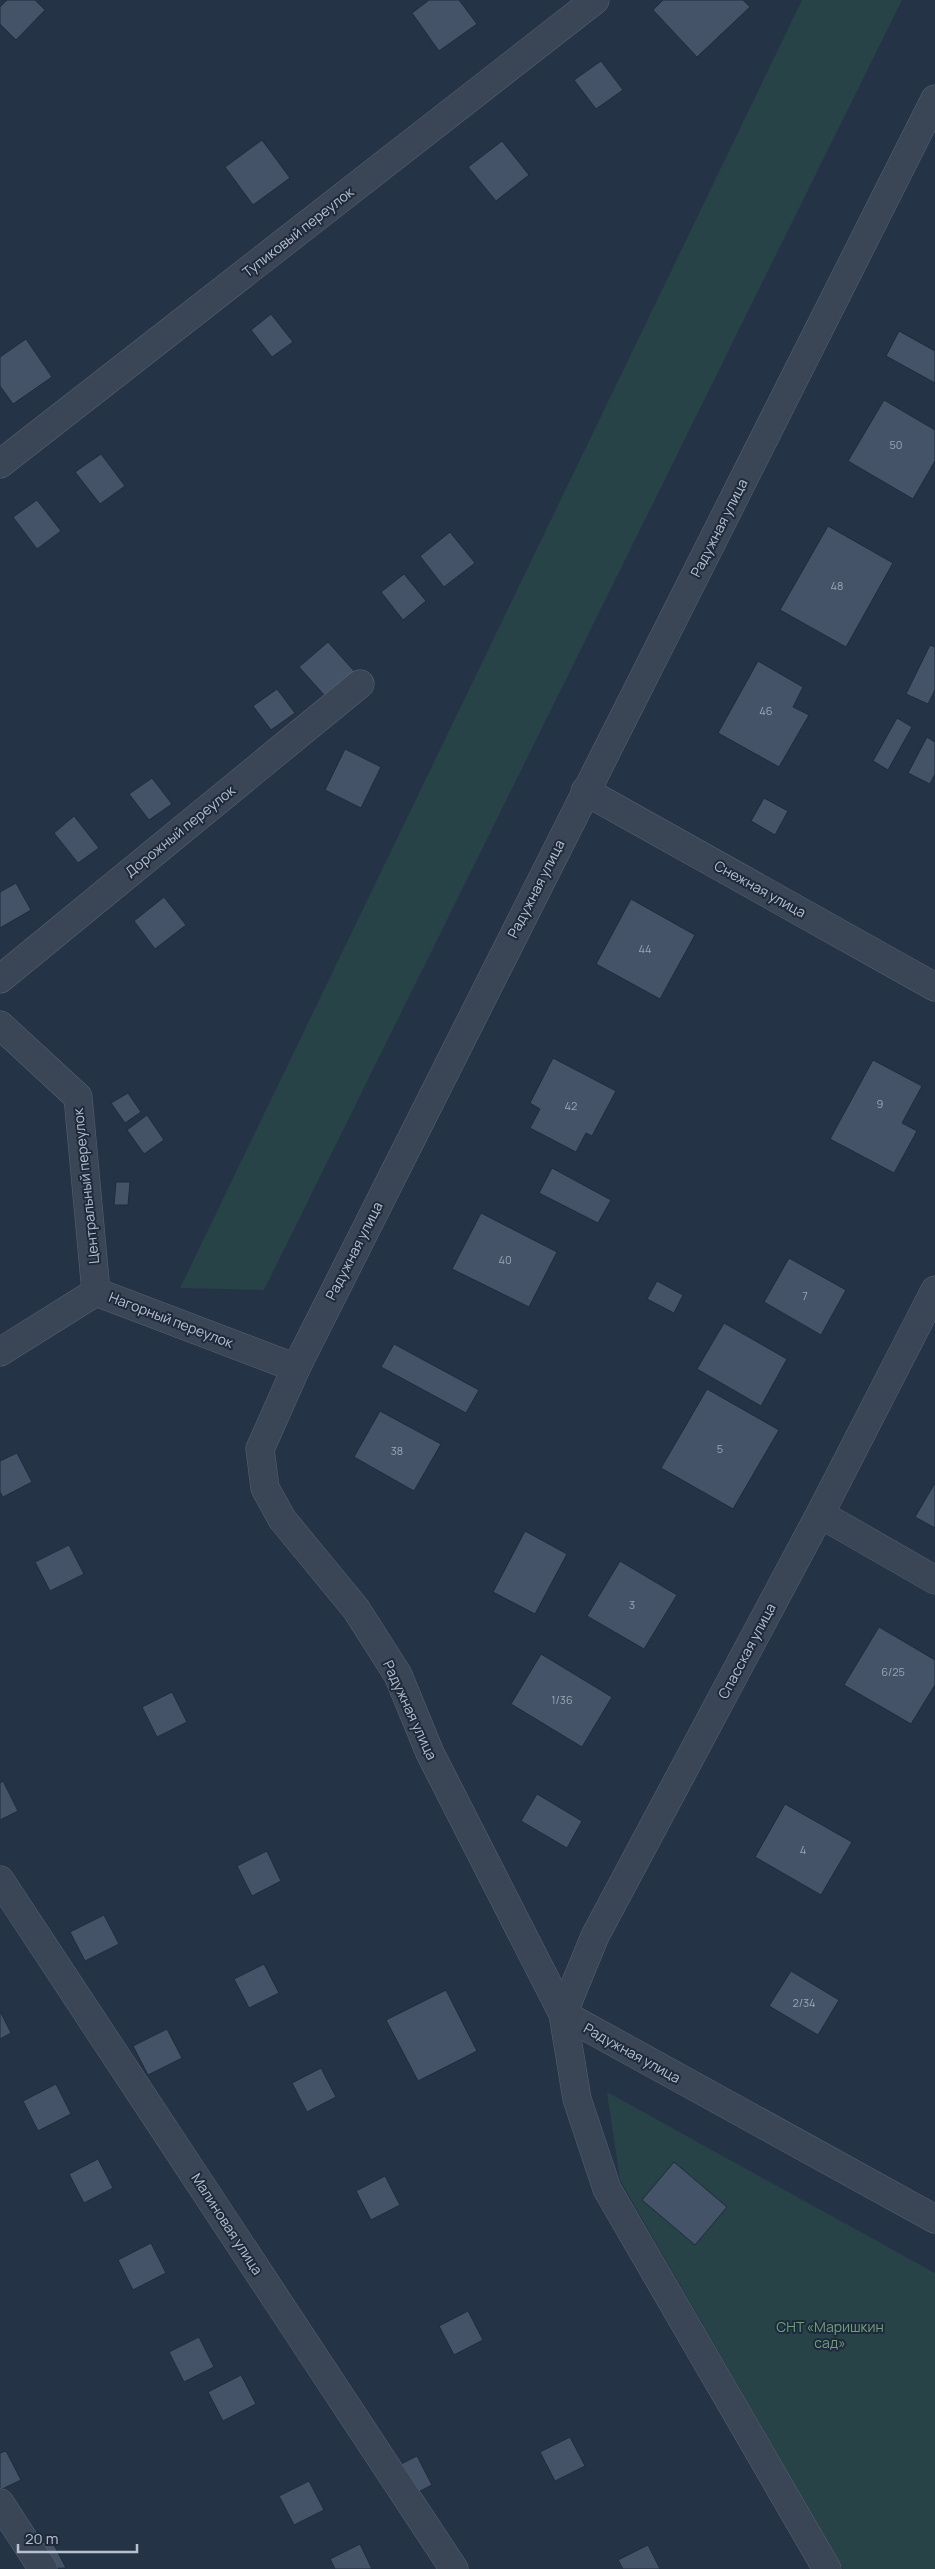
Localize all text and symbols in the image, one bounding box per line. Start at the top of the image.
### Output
street label: Тупиковый переулок [238,182,358,281]
house number: 50 [889,437,903,452]
street label: Радужная улица [686,475,752,580]
house number: 48 [831,578,843,593]
house number: 46 [759,703,773,718]
street label: Дорожный переулок [121,780,239,881]
street label: Радужная улица [503,836,569,941]
street label: Снежная улица [711,856,810,922]
house number: 44 [638,941,652,956]
house number: 9 [877,1096,884,1111]
house number: 42 [565,1098,577,1113]
street label: Центральный переулок [68,1106,103,1265]
street label: Радужная улица [321,1198,387,1303]
house number: 40 [498,1252,512,1267]
street label: Нагорный переулок [106,1287,237,1352]
house number: 7 [802,1288,808,1303]
house number: 5 [717,1441,723,1456]
house number: 38 [391,1443,403,1458]
house number: 3 [629,1597,635,1612]
street label: Спасская улица [713,1600,780,1702]
street label: Радужная улица [379,1657,442,1763]
house number: 6/25 [881,1664,905,1679]
house number: 1/36 [551,1692,573,1707]
house number: 4 [800,1842,806,1857]
house number: 2/34 [792,1995,816,2010]
street label: Радужная улица [580,2018,684,2087]
street label: Малиновая улица [187,2169,267,2278]
park label: СНТ «Маришкин сад» [776,2317,884,2352]
scale bar [18,2522,136,2554]
text: 20 m [25,2528,58,2549]

